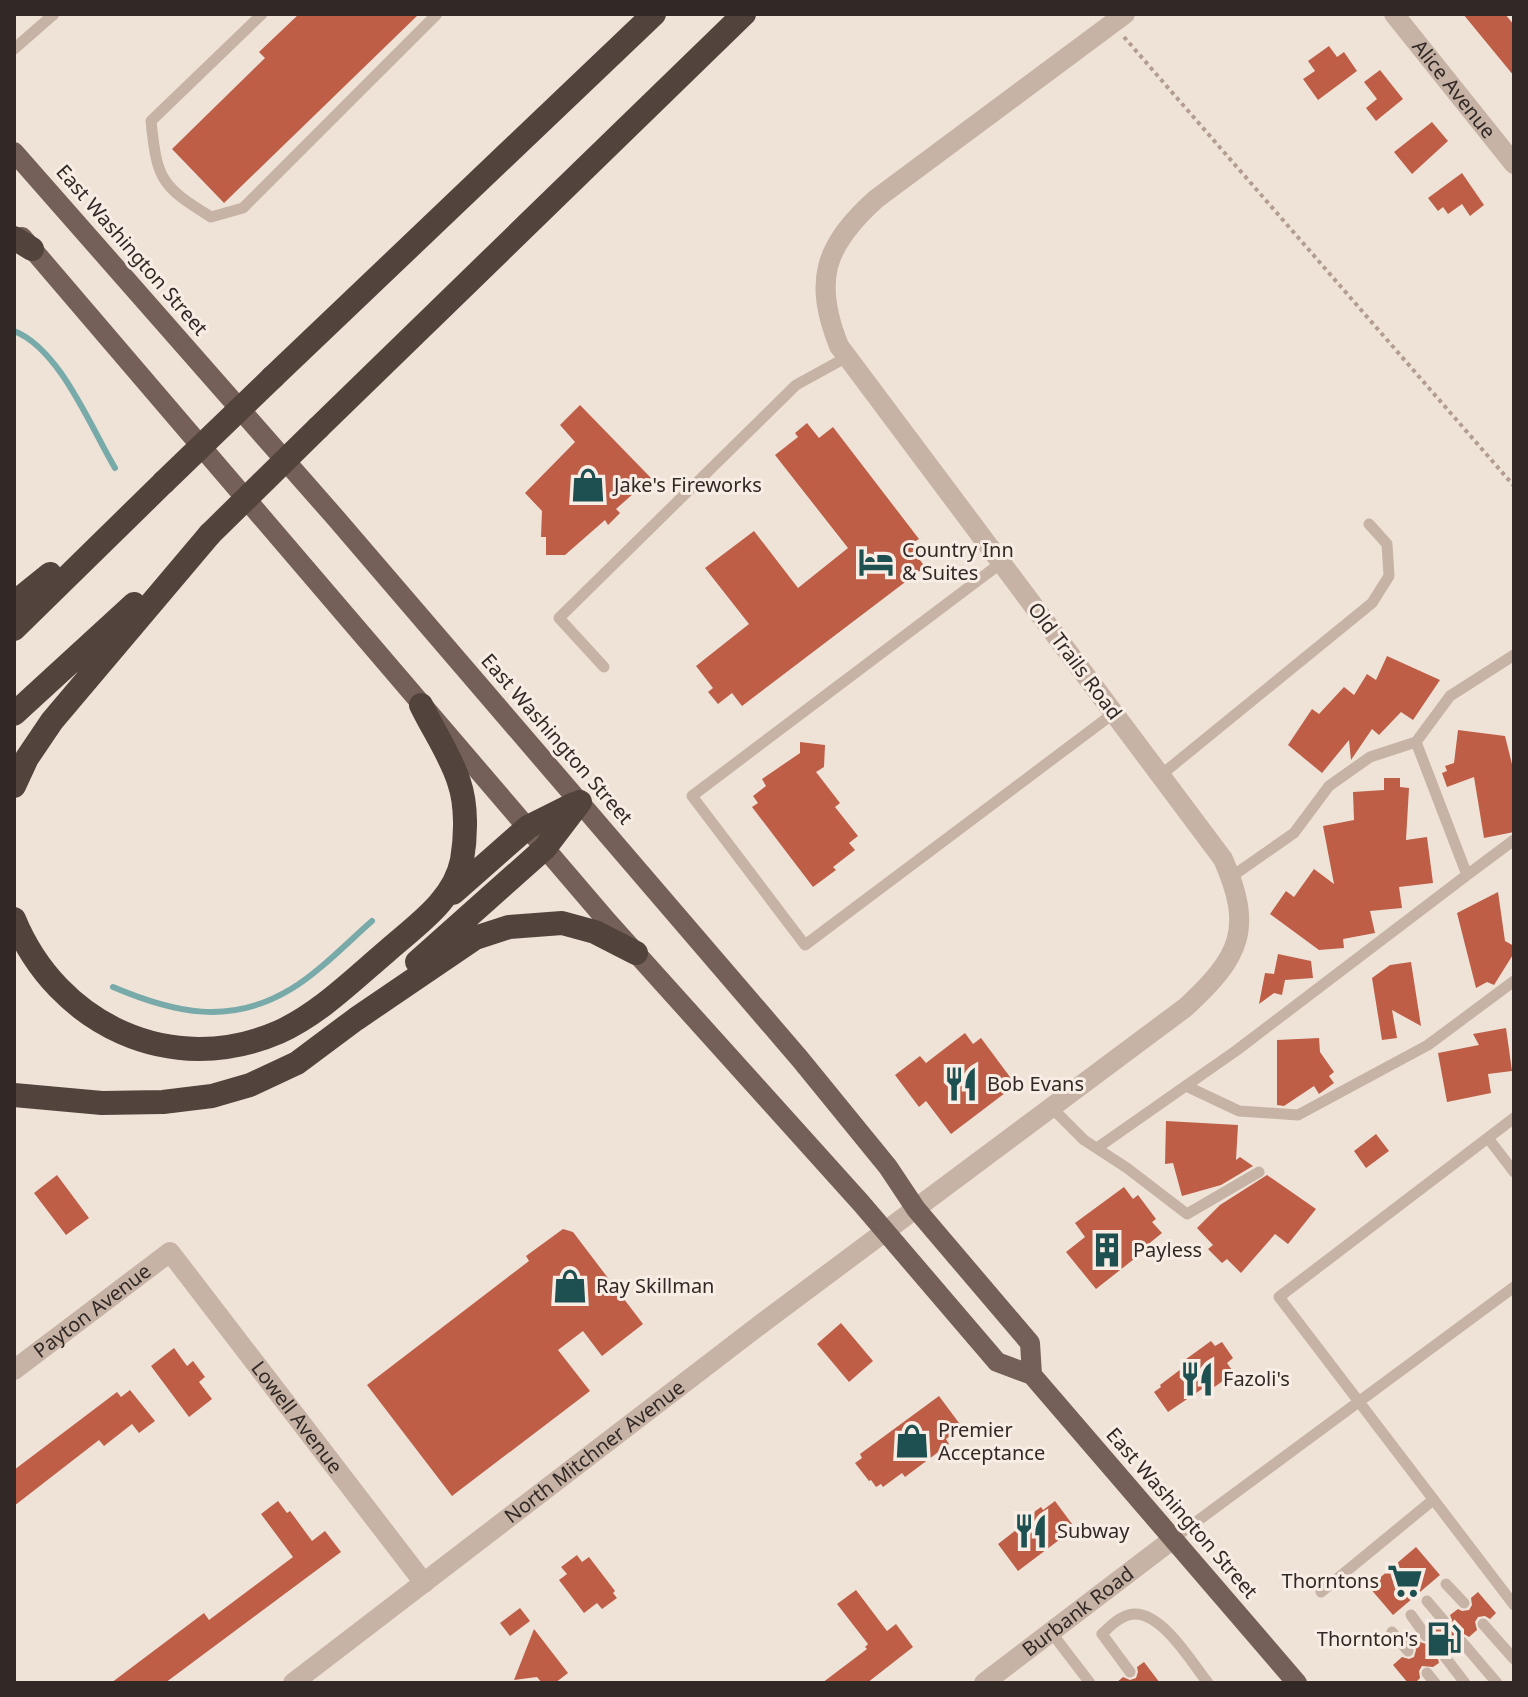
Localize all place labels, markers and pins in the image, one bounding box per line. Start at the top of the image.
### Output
shop icon: Jake's Fireworks [569,466,607,504]
place label: Jake's Fireworks [612,471,762,498]
place label: Country Inn & Suites [902,536,1014,586]
hotel icon: Country Inn & Suites [857,543,895,581]
restaurant icon: Bob Evans [942,1065,980,1103]
place label: Bob Evans [987,1070,1084,1097]
building icon: Payless [1088,1231,1126,1269]
place label: Payless [1133,1236,1202,1263]
shop icon: Ray Skillman [551,1267,589,1305]
place label: Ray Skillman [596,1272,714,1299]
restaurant icon: Fazoli's [1178,1360,1216,1398]
place label: Fazoli's [1223,1365,1290,1392]
place label: Premier Acceptance [938,1416,1045,1466]
shop icon: Premier Acceptance [893,1422,931,1460]
restaurant icon: Subway [1012,1512,1050,1550]
place label: Subway [1057,1517,1130,1544]
supermarket icon: Thorntons [1386,1562,1424,1600]
place label: Thorntons [1282,1567,1379,1594]
fuel station icon: Thornton's [1425,1620,1463,1658]
place label: Thornton's [1317,1625,1418,1652]

